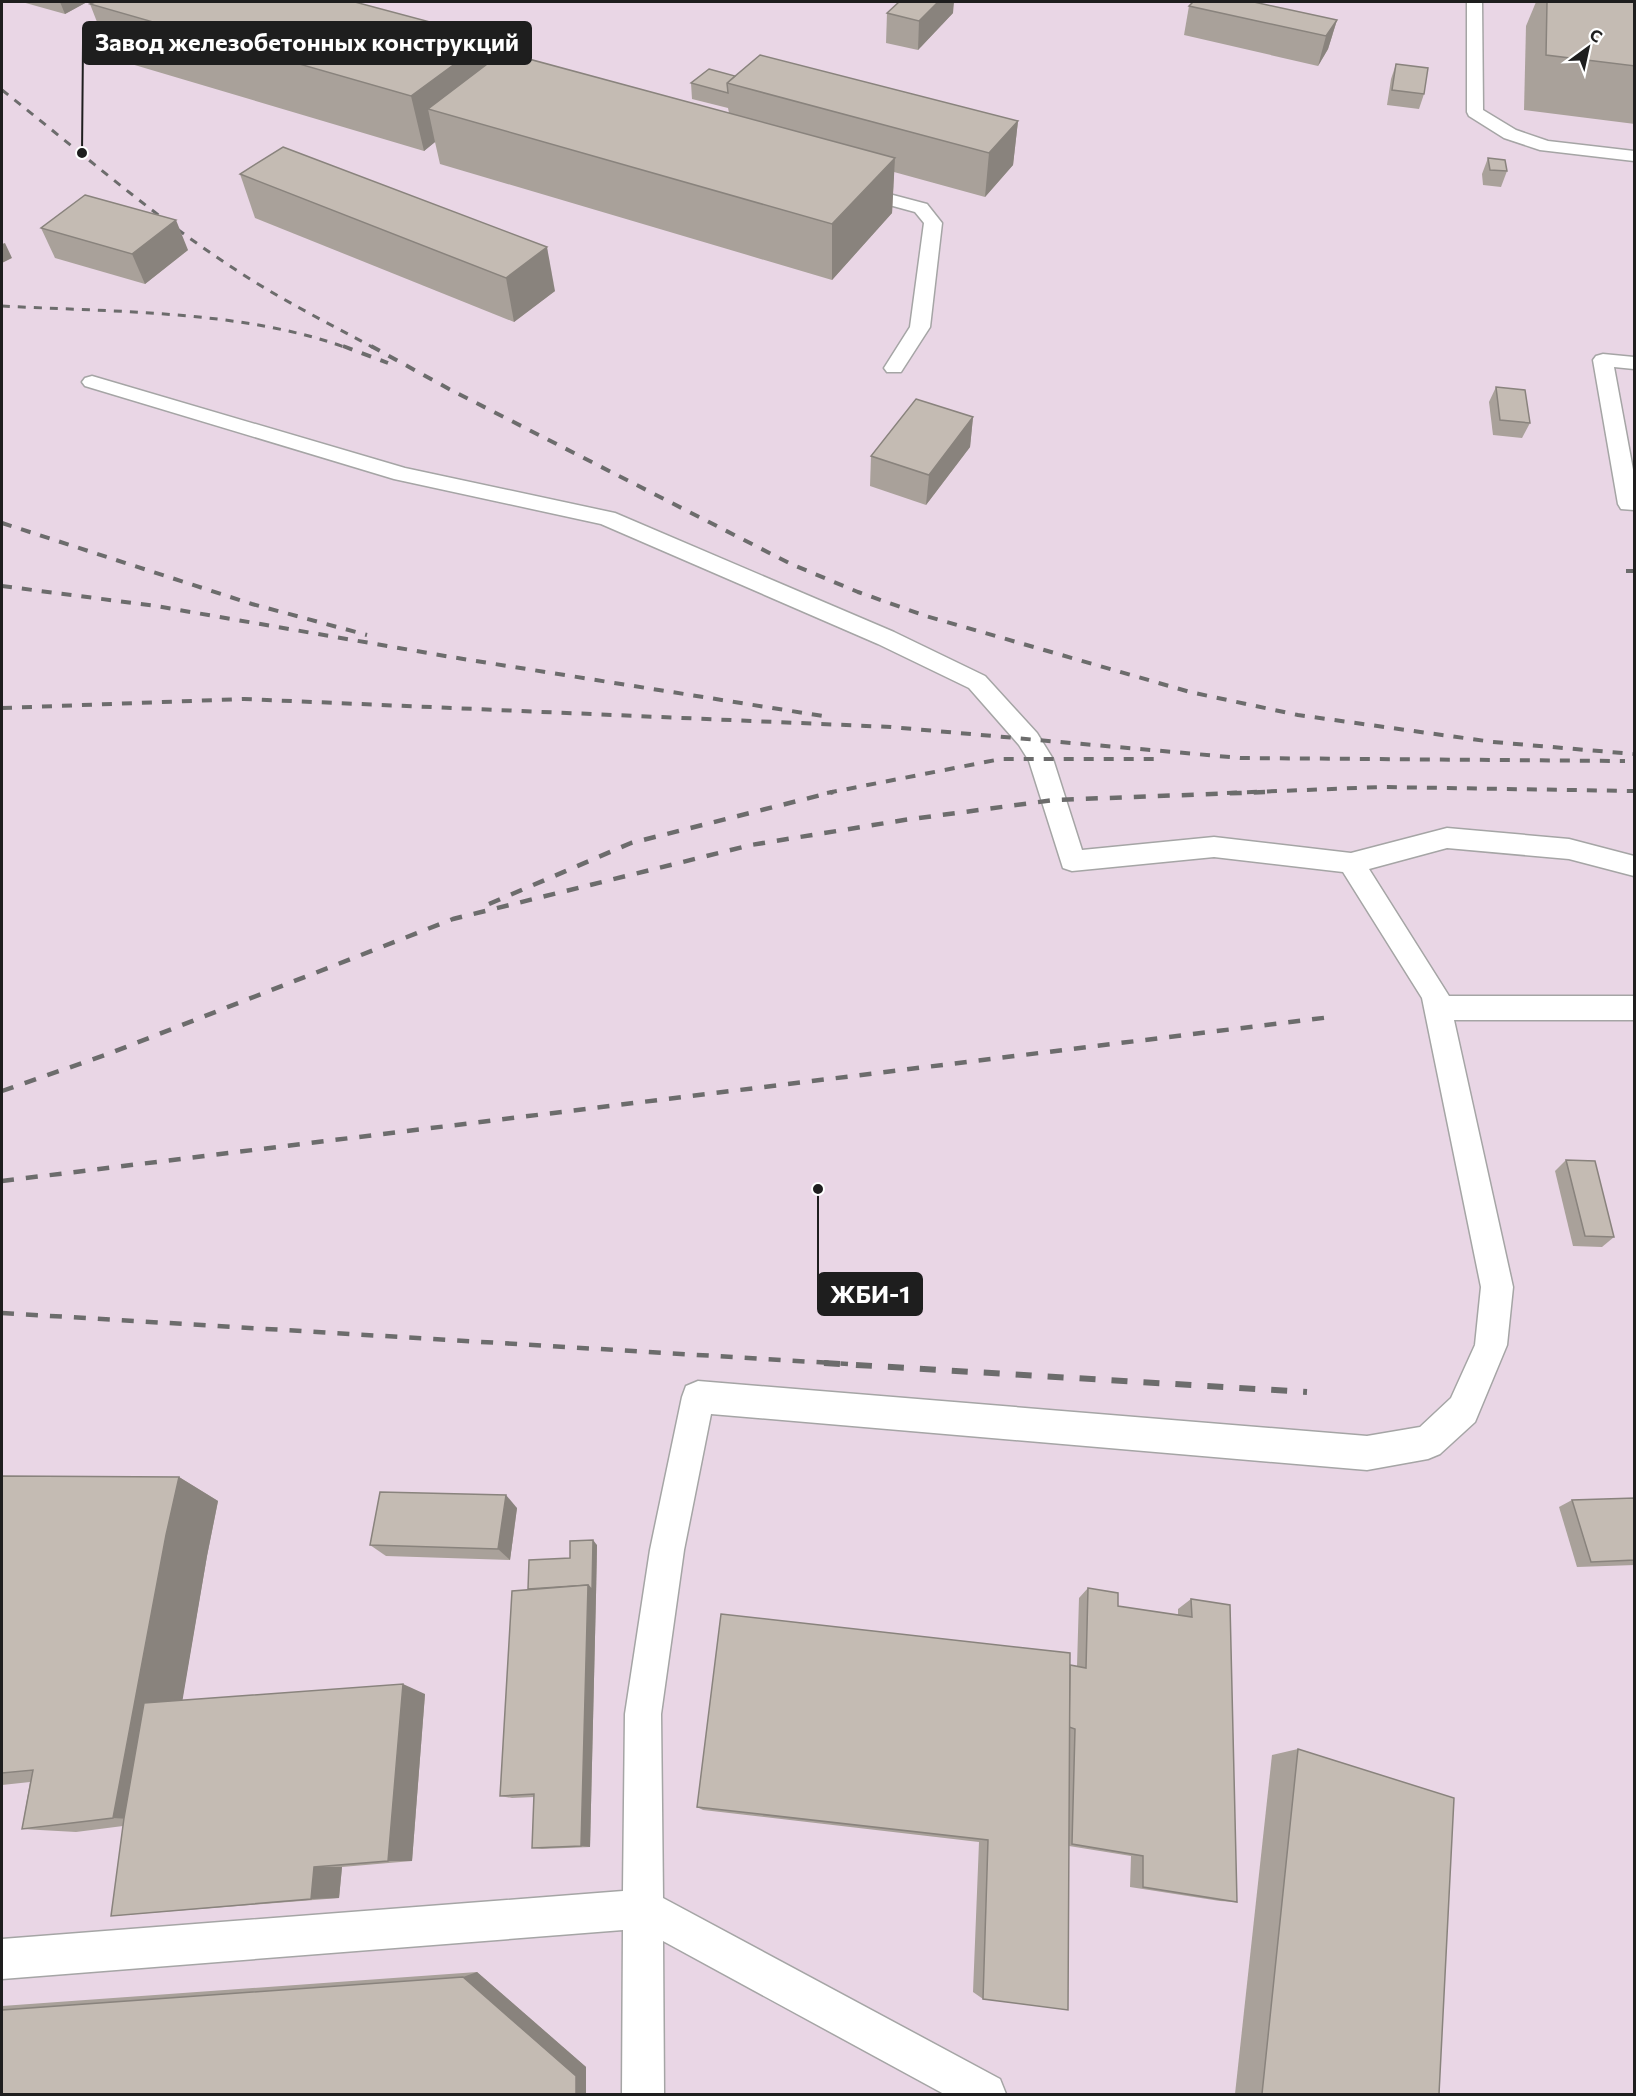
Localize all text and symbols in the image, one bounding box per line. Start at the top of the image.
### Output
north arrow [1558,18,1618,78]
callout: Завод железобетонных конструкций [83,22,531,64]
text: С [1587,24,1606,46]
text: Завод железобетонных конструкций [95,27,519,56]
callout: ЖБИ-1 [818,1273,922,1315]
text: ЖБИ-1 [830,1279,910,1308]

